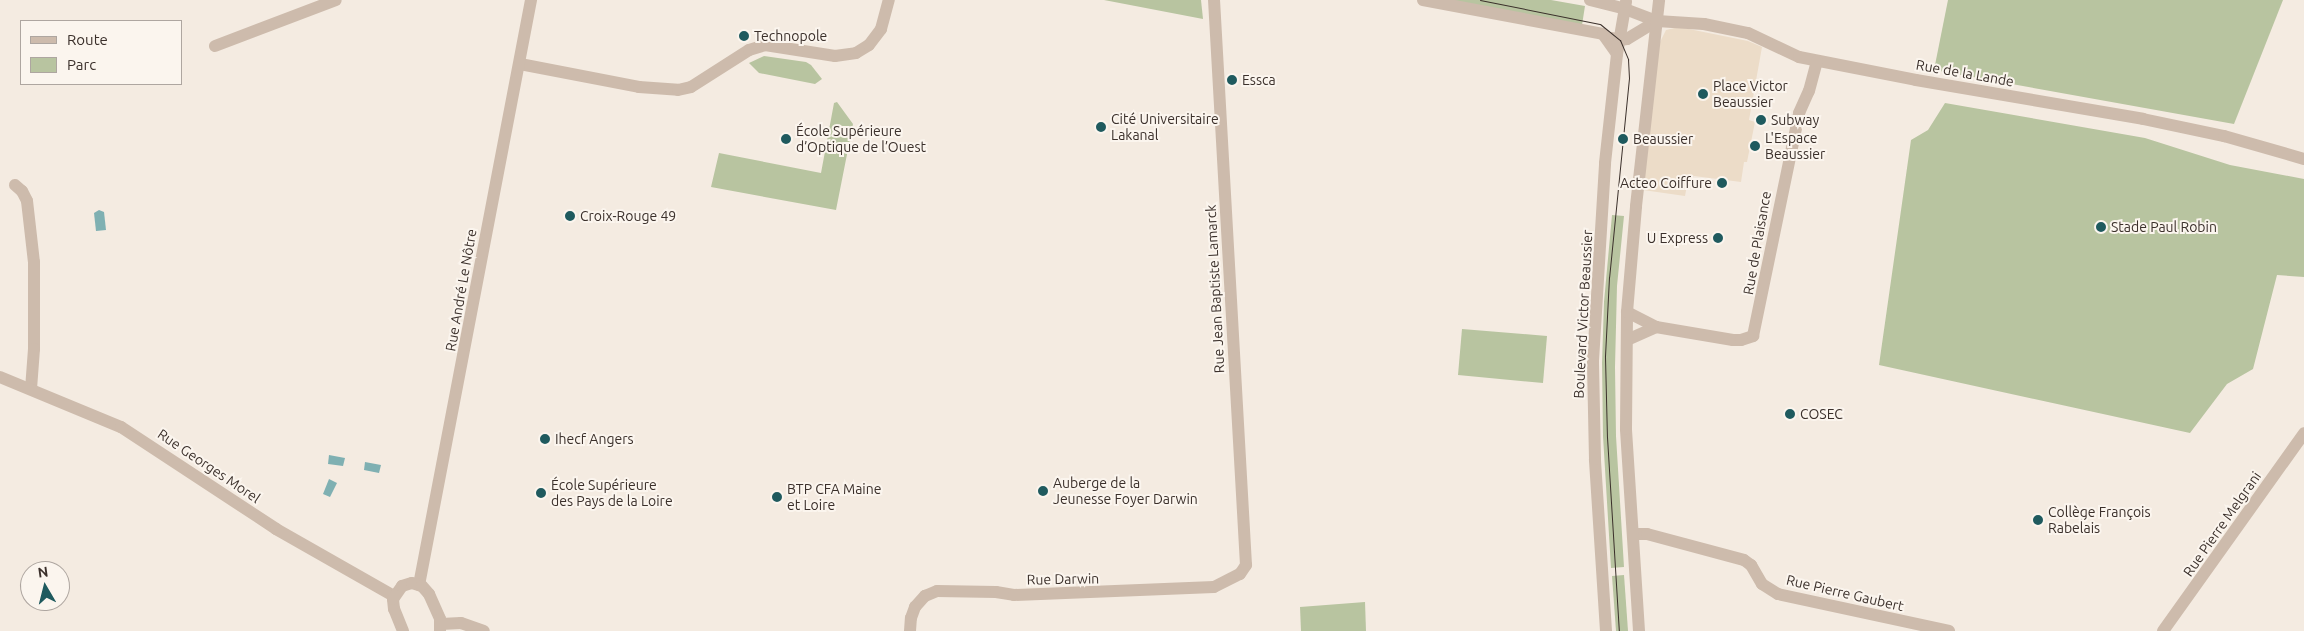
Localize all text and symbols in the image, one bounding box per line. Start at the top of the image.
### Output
legend [20,20,182,85]
place label: Technopole [754,28,827,44]
marker: Technopole [738,30,750,42]
text: Route [67,31,108,48]
text: Parc [67,56,96,73]
street label: Rue de la Lande [1915,56,2015,90]
place label: Essca [1242,72,1276,88]
marker: Essca [1226,74,1238,86]
place label: Place Victor Beaussier [1713,78,1788,110]
marker: Place Victor Beaussier [1697,88,1709,100]
place label: Cité Universitaire Lakanal [1111,111,1219,144]
place label: Subway [1771,112,1819,128]
marker: Subway [1755,114,1767,126]
marker: Cité Universitaire Lakanal [1095,121,1107,133]
place label: École Supérieure d’Optique de l’Ouest [796,123,926,156]
place label: L'Espace Beaussier [1765,130,1825,162]
place label: Beaussier [1633,131,1693,147]
marker: École Supérieure d’Optique de l’Ouest [780,133,792,145]
marker: Beaussier [1617,133,1629,145]
marker: L'Espace Beaussier [1749,140,1761,152]
place label: Acteo Coiffure [1620,175,1712,191]
marker: Acteo Coiffure [1716,177,1728,189]
street label: Rue de Plaisance [1740,190,1774,296]
street label: Rue Jean Baptiste Lamarck [1202,204,1228,374]
place label: Croix-Rouge 49 [580,208,676,224]
marker: Croix-Rouge 49 [564,210,576,222]
place label: Stade Paul Robin [2111,219,2217,235]
marker: Stade Paul Robin [2095,221,2107,233]
street label: Rue André Le Nôtre [442,228,480,352]
street label: Boulevard Victor Beaussier [1570,229,1596,399]
place label: U Express [1647,230,1708,246]
marker: U Express [1712,232,1724,244]
place label: COSEC [1800,406,1843,422]
marker: COSEC [1784,408,1796,420]
street label: Rue Georges Morel [154,425,264,507]
place label: Ihecf Angers [555,431,634,447]
marker: Ihecf Angers [539,433,551,445]
street label: Rue Pierre Melgrani [2180,468,2264,580]
place label: Auberge de la Jeunesse Foyer Darwin [1053,475,1198,508]
place label: École Supérieure des Pays de la Loire [551,477,673,510]
place label: BTP CFA Maine et Loire [787,481,881,514]
marker: Auberge de la Jeunesse Foyer Darwin [1037,485,1049,497]
marker: École Supérieure des Pays de la Loire [535,487,547,499]
marker: BTP CFA Maine et Loire [771,491,783,503]
place label: Collège François Rabelais [2048,504,2151,536]
marker: Collège François Rabelais [2032,514,2044,526]
north arrow [20,561,70,611]
text: N [37,563,49,581]
street label: Rue Darwin [1027,570,1099,588]
street label: Rue Pierre Gaubert [1785,571,1905,615]

